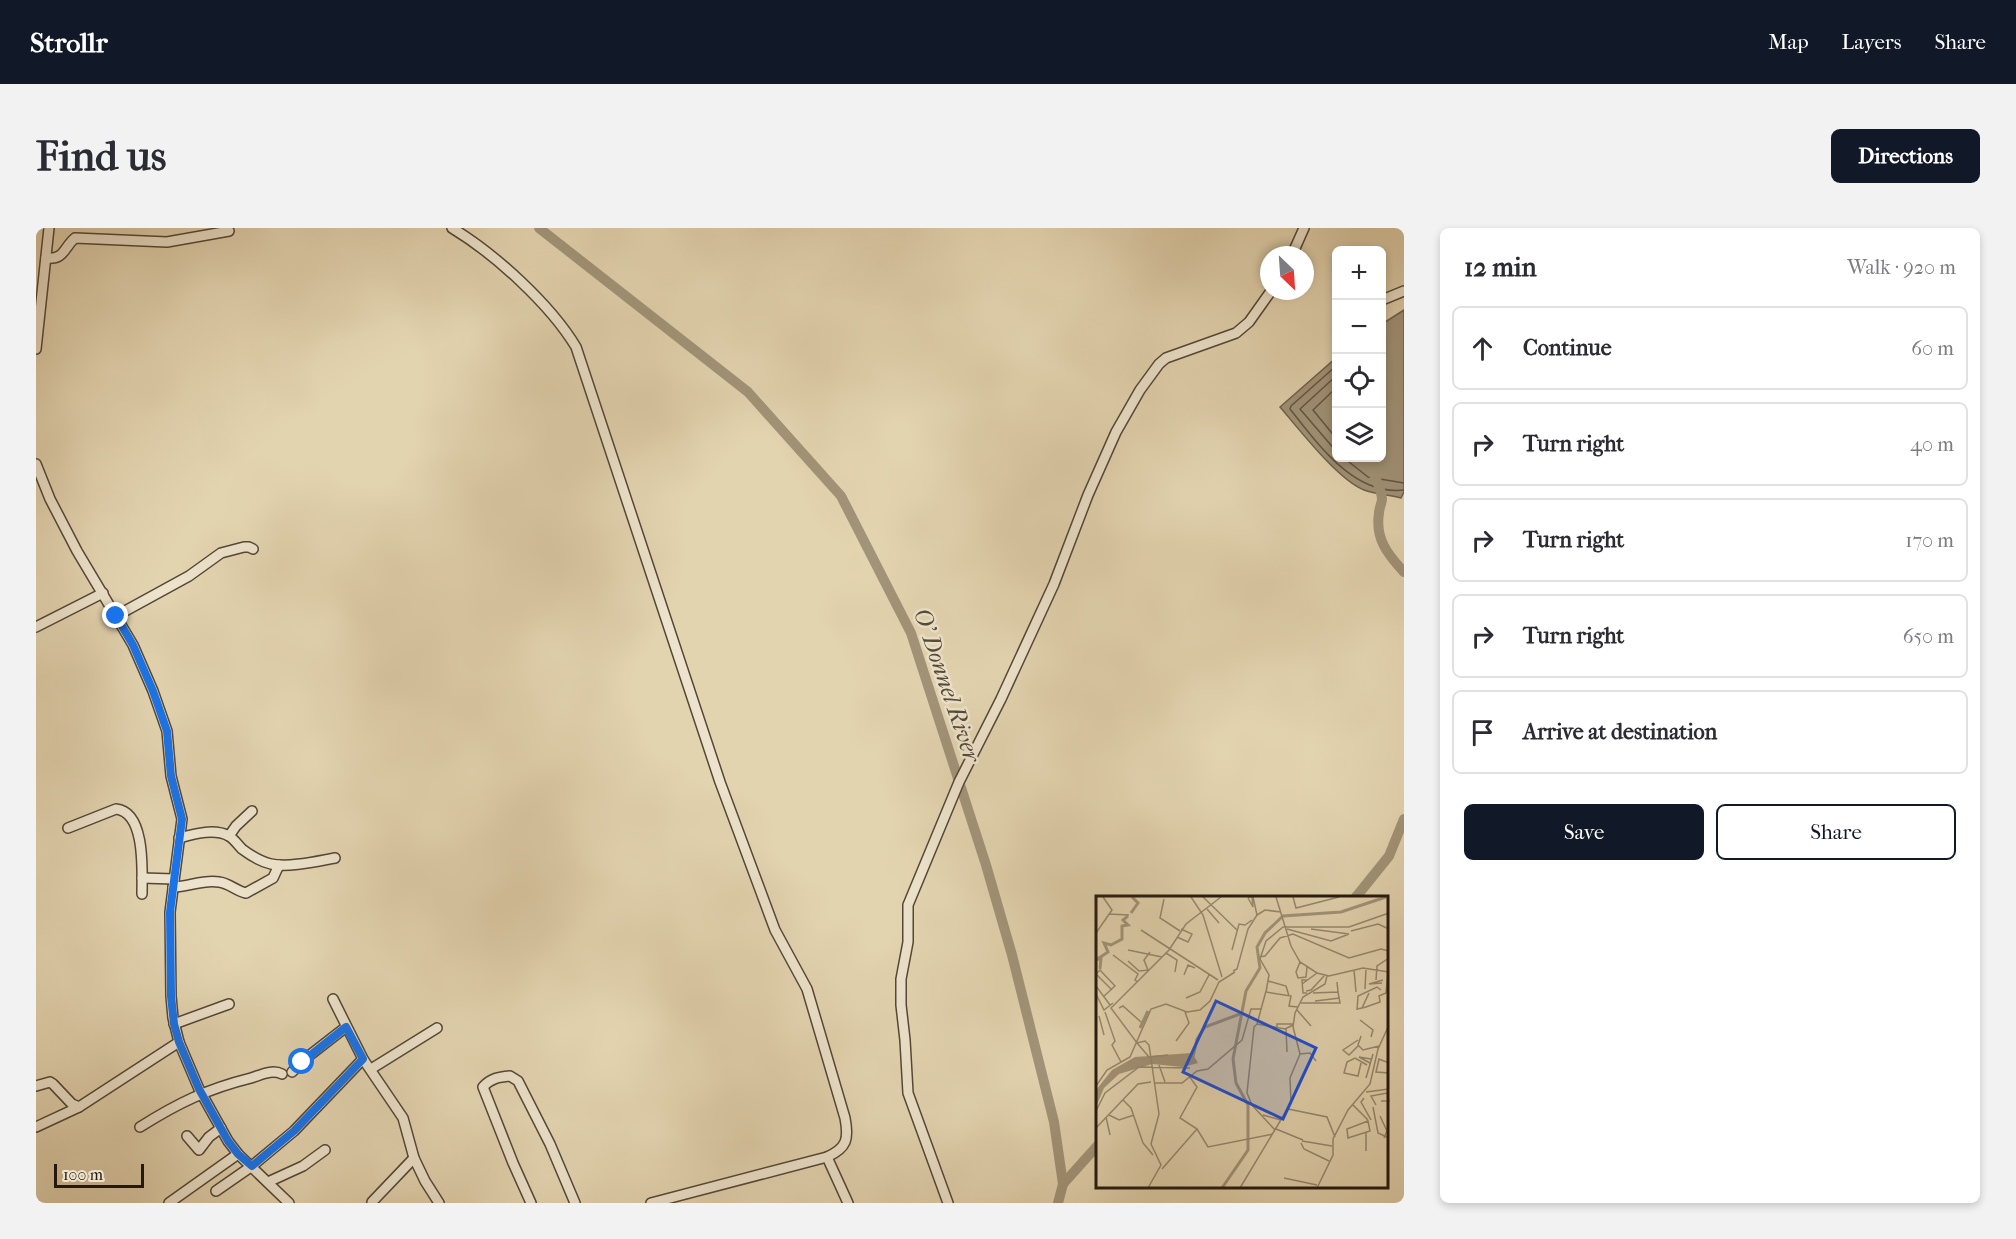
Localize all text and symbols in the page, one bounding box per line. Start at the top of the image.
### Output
text: Strollr [30,26,108,59]
text: Map [1768,30,1809,54]
text: Layers [1842,30,1901,54]
text: Share [1934,30,1986,54]
button: Directions [1831,129,1980,183]
text: Find us [36,132,166,181]
north arrow [1260,246,1314,300]
map controls [1332,246,1386,462]
button: + [1332,246,1386,300]
text: 12 min [1464,252,1537,283]
text: Walk · 920 m [1847,256,1956,279]
button: − [1332,300,1386,354]
icon: ahead [1466,332,1499,365]
text: Continue [1523,335,1612,361]
text: 60 m [1911,337,1954,360]
button: locate [1332,354,1386,408]
button: layers [1332,408,1386,462]
icon: right [1466,428,1499,461]
text: Turn right [1523,431,1624,457]
text: 40 m [1910,433,1954,456]
icon: right [1466,524,1499,557]
text: Turn right [1523,527,1624,553]
text: 170 m [1905,529,1954,552]
route end [102,602,128,628]
water label: O' Donnel River [908,604,987,768]
icon: right [1466,620,1499,653]
text: Turn right [1523,623,1624,649]
text: 650 m [1903,625,1954,648]
icon: arrive [1466,716,1499,749]
text: Arrive at destination [1523,719,1717,745]
button: Save [1464,804,1704,860]
button: Share [1716,804,1956,860]
inset map [1096,896,1389,1188]
route start [288,1048,314,1074]
scale bar [54,1161,144,1188]
text: 100 m [63,1165,103,1184]

